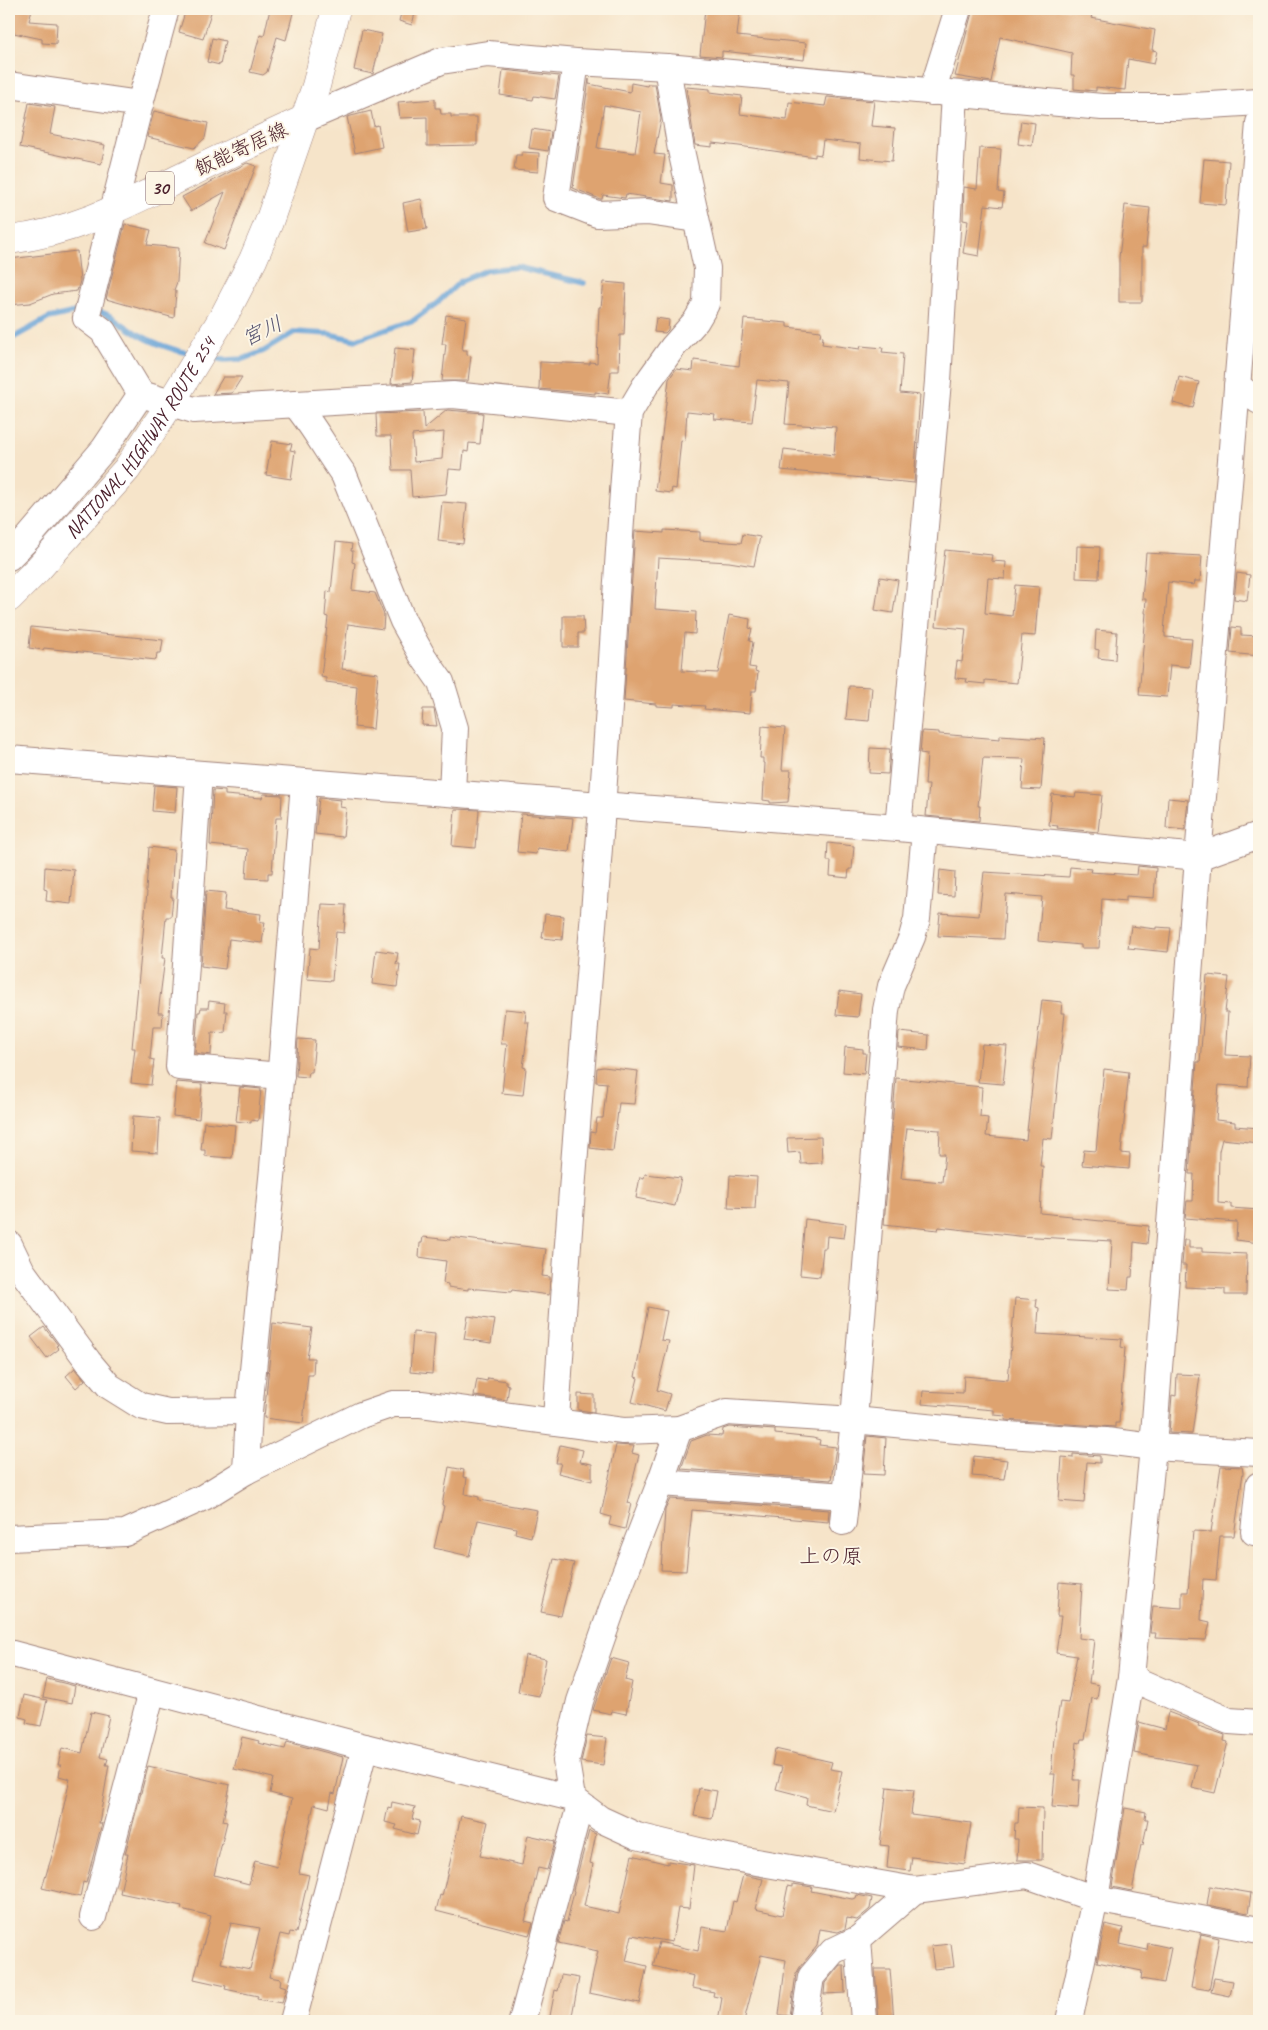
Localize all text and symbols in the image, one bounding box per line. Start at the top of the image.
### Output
street label: 飯能寄居線 [190,117,292,181]
road number: 30 [146,172,174,204]
water label: 宮川 [237,310,287,352]
street label: NATIONAL HIGHWAY ROUTE 254 [59,330,222,543]
district label: 上の原 [800,1543,863,1569]

